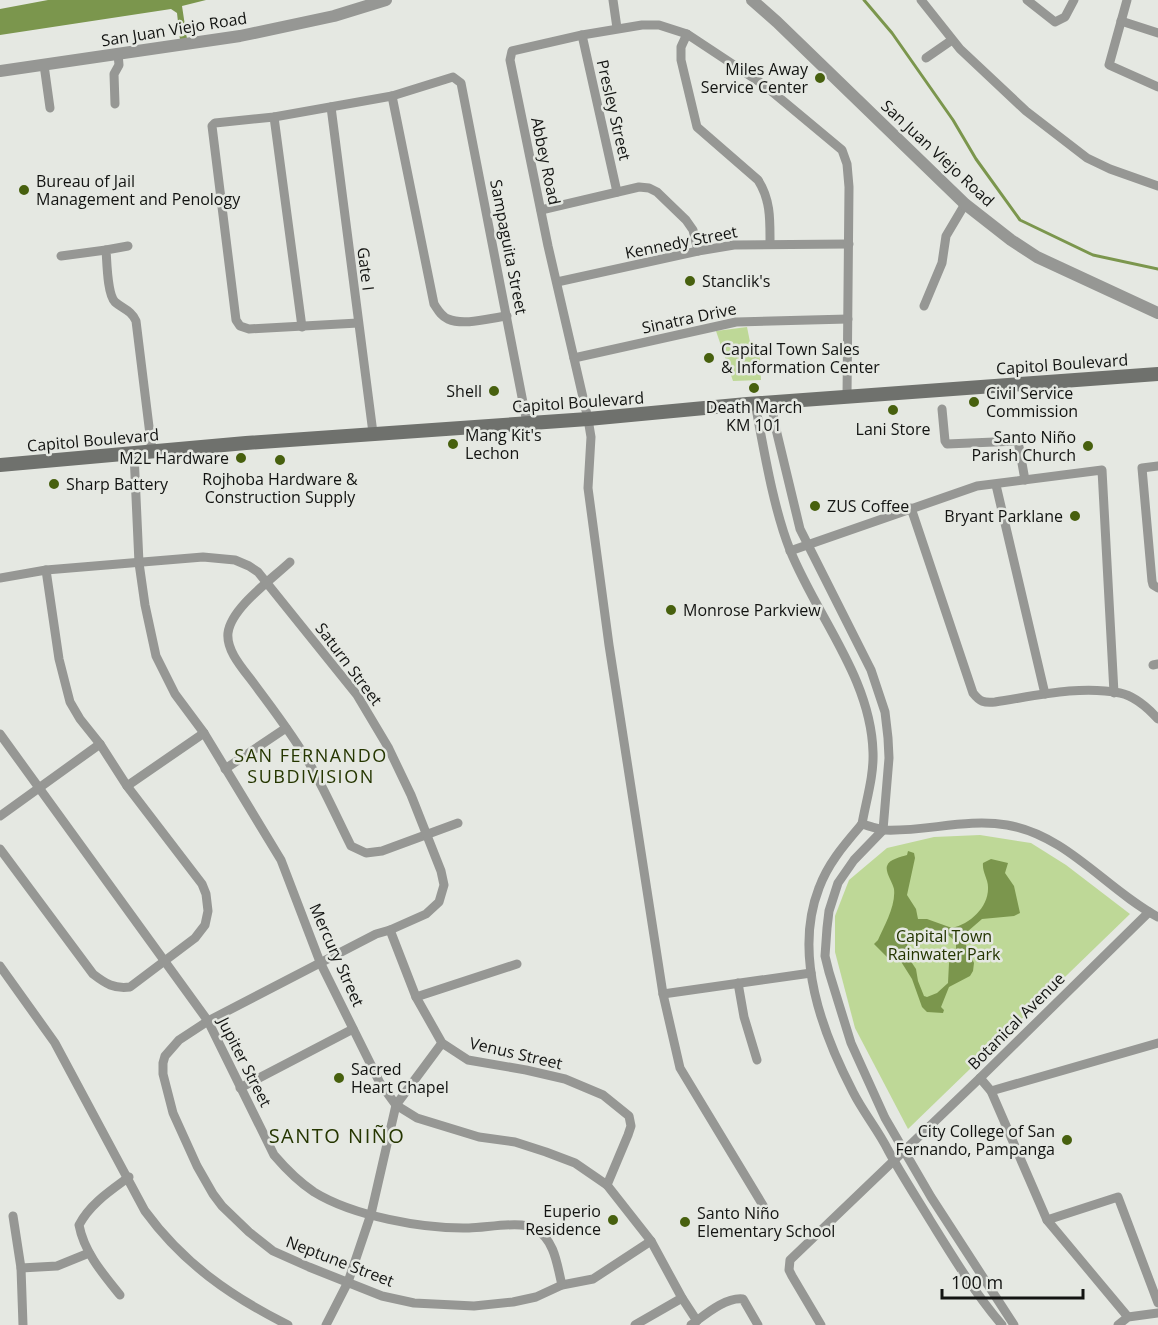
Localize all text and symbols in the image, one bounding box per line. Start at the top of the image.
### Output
street label: San Juan Viejo Road [100,7,248,51]
street label: Presley Street [592,58,636,163]
place label: Miles Away Service Center [701,58,809,98]
marker: Miles Away Service Center [813,71,827,85]
street label: San Juan Viejo Road [877,95,999,211]
street label: Abbey Road [526,115,566,207]
place label: Bureau of Jail Management and Penology [36,170,241,210]
street label: Sampaguita Street [485,178,533,317]
marker: Bureau of Jail Management and Penology [17,183,31,197]
street label: Kennedy Street [623,220,739,264]
street label: Gate I [352,246,380,292]
place label: Stanclik's [702,270,770,292]
marker: Stanclik's [683,274,697,288]
street label: Sinatra Drive [640,297,738,339]
place label: Capital Town Sales & Information Center [721,338,880,378]
street label: Capitol Boulevard [995,348,1129,380]
marker: Capital Town Sales & Information Center [702,351,716,365]
place label: Shell [446,380,482,402]
marker: Death March KM 101 [747,381,761,395]
place label: Civil Service Commission [986,382,1078,422]
marker: Shell [487,384,501,398]
street label: Capitol Boulevard [511,386,645,418]
marker: Civil Service Commission [967,395,981,409]
place label: Death March KM 101 [706,396,802,436]
marker: Lani Store [886,403,900,417]
place label: Lani Store [856,418,930,440]
street label: Capitol Boulevard [26,423,160,457]
place label: Mang Kit's Lechon [465,424,542,464]
place label: Santo Niño Parish Church [972,426,1076,466]
marker: Mang Kit's Lechon [446,437,460,451]
marker: Santo Niño Parish Church [1081,439,1095,453]
place label: M2L Hardware [119,447,229,469]
marker: M2L Hardware [234,451,248,465]
marker: Rojhoba Hardware & Construction Supply [273,453,287,467]
place label: Rojhoba Hardware & Construction Supply [202,468,358,508]
place label: Sharp Battery [66,473,169,495]
marker: Sharp Battery [47,477,61,491]
place label: ZUS Coffee [827,495,909,517]
marker: ZUS Coffee [808,499,822,513]
place label: Bryant Parklane [944,505,1063,527]
marker: Bryant Parklane [1068,509,1082,523]
place label: Monrose Parkview [683,599,821,621]
marker: Monrose Parkview [664,603,678,617]
street label: Saturn Street [311,618,388,710]
district label: SAN FERNANDO SUBDIVISION [234,743,388,788]
street label: Mercury Street [304,900,370,1010]
park label: Capital Town Rainwater Park [888,925,1001,965]
street label: Botanical Avenue [963,968,1069,1074]
street label: Jupiter Street [212,1012,277,1111]
street label: Venus Street [467,1032,565,1074]
place label: Sacred Heart Chapel [351,1058,449,1098]
marker: Sacred Heart Chapel [332,1071,346,1085]
place label: City College of San Fernando, Pampanga [896,1120,1055,1160]
district label: SANTO NIÑO [269,1122,405,1149]
marker: City College of San Fernando, Pampanga [1060,1133,1074,1147]
place label: Euperio Residence [525,1200,601,1240]
place label: Santo Niño Elementary School [697,1202,835,1242]
marker: Euperio Residence [606,1213,620,1227]
marker: Santo Niño Elementary School [678,1215,692,1229]
street label: Neptune Street [283,1230,397,1292]
scale bar [942,1262,1083,1300]
text: 100 m [951,1270,1003,1294]

